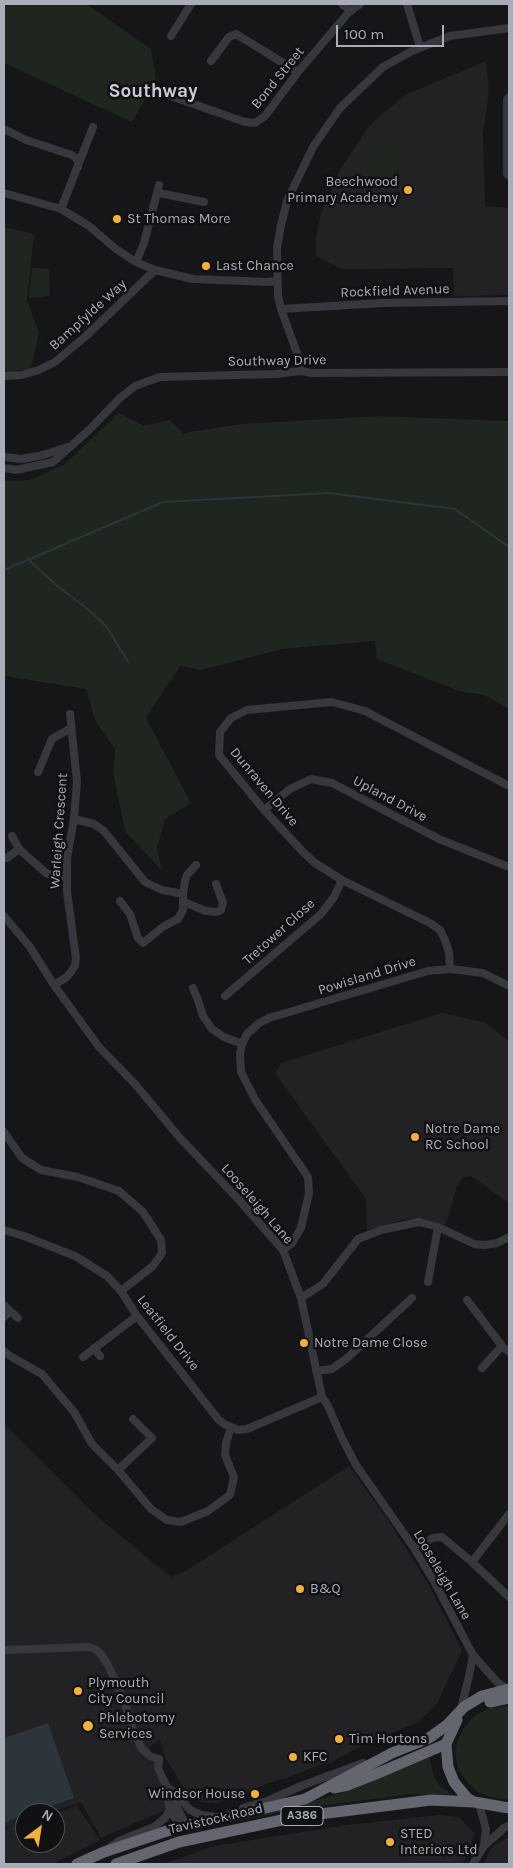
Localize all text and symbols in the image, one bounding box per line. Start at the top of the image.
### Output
scale bar [338,15,446,47]
text: 100 m [344,25,384,43]
street label: Bond Street [248,44,308,112]
district label: Southway [108,81,198,103]
place label: Beechwood Primary Academy [287,174,398,206]
marker: Beechwood Primary Academy [402,184,414,196]
place label: St Thomas More [127,211,230,227]
marker: St Thomas More [111,213,123,225]
place label: Last Chance [216,258,294,274]
marker: Last Chance [200,260,212,272]
street label: Bampfylde Way [46,276,130,354]
street label: Rockfield Avenue [340,281,450,301]
street label: Southway Drive [228,352,326,370]
street label: Dunraven Drive [226,744,302,830]
street label: Upland Drive [350,772,430,826]
street label: Warleigh Crescent [47,773,71,889]
street label: Tretower Close [239,895,319,969]
street label: Powisland Drive [316,953,418,999]
place label: Notre Dame RC School [425,1121,500,1154]
marker: Notre Dame RC School [409,1131,421,1143]
street label: Looseleigh Lane [217,1160,297,1248]
street label: Leatfield Drive [133,1292,203,1374]
place label: Notre Dame Close [314,1335,427,1351]
marker: Notre Dame Close [298,1337,310,1349]
street label: Looseleigh Lane [409,1527,475,1623]
place label: B&Q [310,1581,341,1597]
marker: B&Q [294,1583,306,1595]
place label: Plymouth City Council [88,1675,164,1708]
marker: Plymouth City Council [72,1685,84,1697]
place label: Phlebotomy Services [99,1710,175,1742]
marker: Phlebotomy Services [81,1719,95,1733]
place label: Tim Hortons [349,1731,427,1747]
marker: Tim Hortons [333,1733,345,1745]
place label: KFC [303,1749,327,1765]
marker: KFC [287,1751,299,1763]
place label: Windsor House [148,1786,245,1802]
marker: Windsor House [249,1788,261,1800]
street label: Tavistock Road [168,1800,264,1838]
north arrow [15,1803,65,1853]
text: N [39,1806,56,1825]
road number: A386 [281,1806,323,1825]
place label: STED Interiors Ltd [400,1826,478,1858]
marker: STED Interiors Ltd [384,1836,396,1848]

